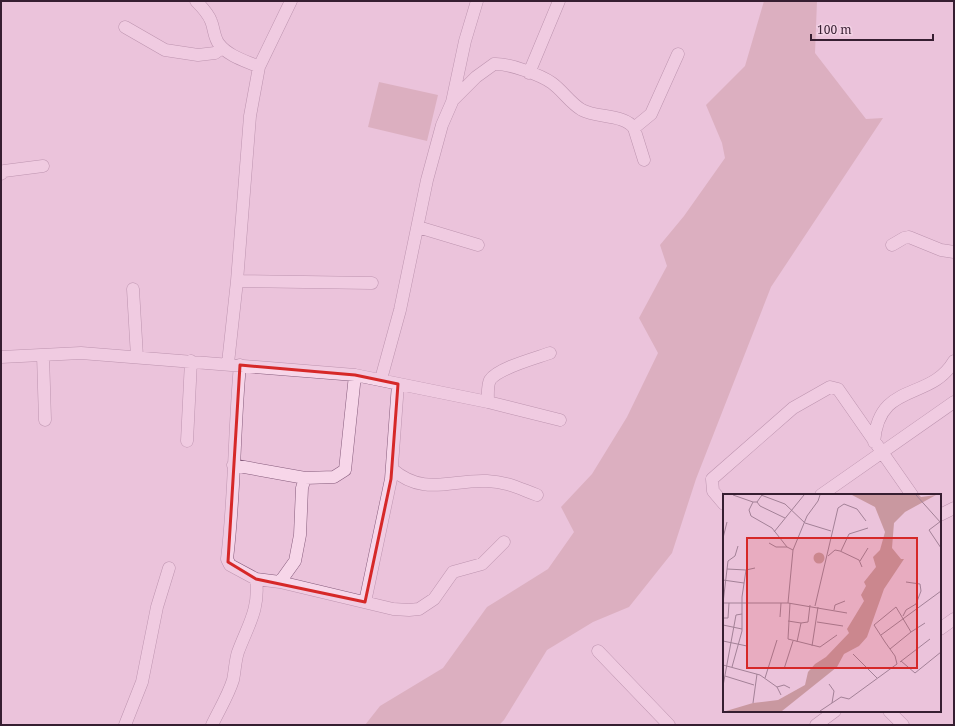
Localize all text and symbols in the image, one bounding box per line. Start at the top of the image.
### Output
scale bar [811,16,933,42]
text: 100 m [817,21,852,38]
inset map [723,494,941,712]

